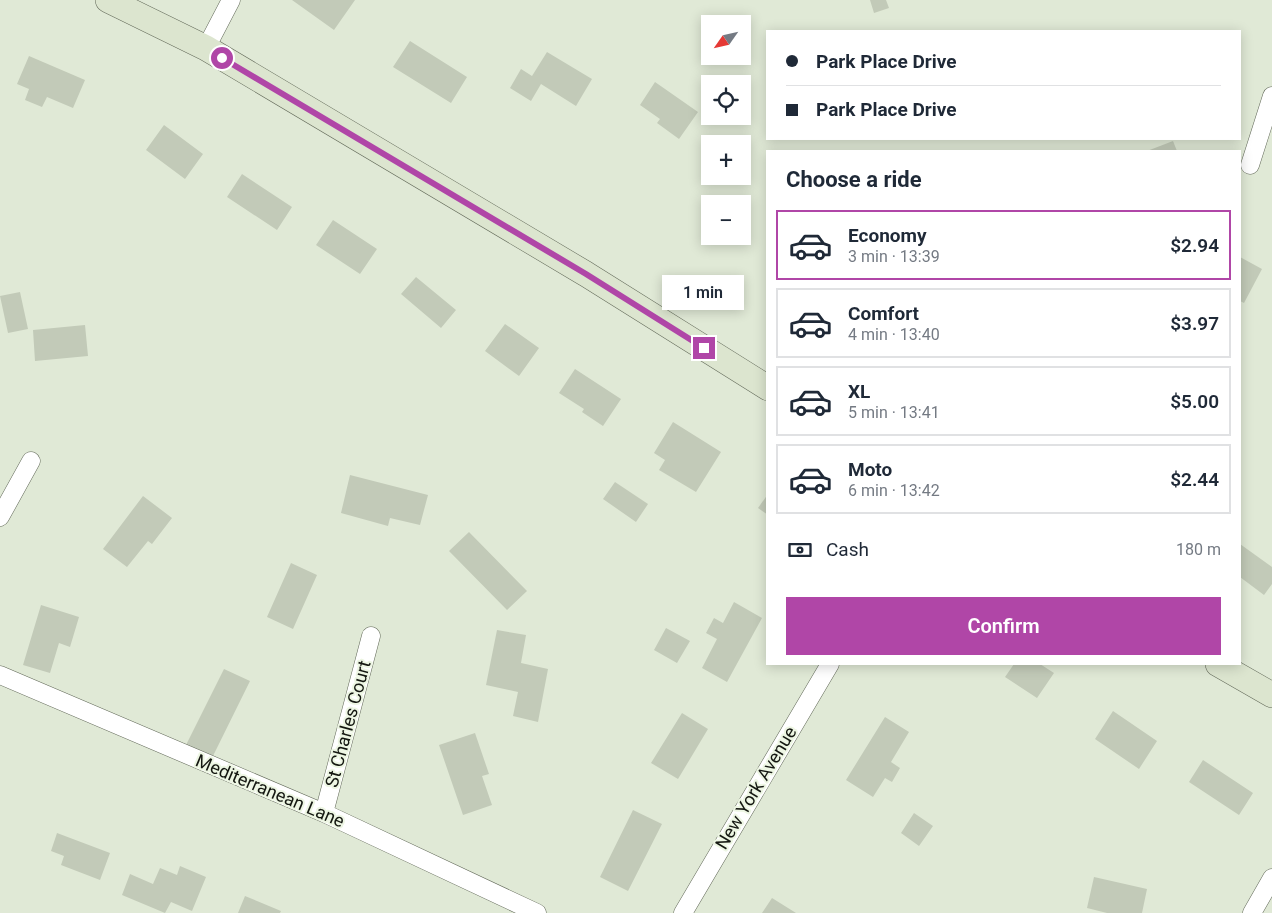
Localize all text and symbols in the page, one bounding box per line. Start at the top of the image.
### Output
north arrow [701,15,751,65]
map controls [701,15,751,245]
route start [211,47,233,69]
text: Park Place Drive [816,50,957,73]
button: locate [701,75,751,125]
text: Park Place Drive [816,98,957,121]
button: + [701,135,751,185]
text: Choose a ride [786,167,922,192]
button: − [701,195,751,245]
icon: car [788,223,833,268]
text: Economy [848,224,927,247]
text: $2.94 [1170,234,1219,257]
text: 3 min · 13:39 [848,247,940,266]
callout: 1 min [663,276,745,310]
text: 1 min [683,283,723,302]
icon: car [788,301,833,346]
text: Comfort [848,302,919,325]
text: $3.97 [1170,312,1219,335]
text: 4 min · 13:40 [848,325,940,344]
route end [693,337,715,359]
icon: car [788,379,833,424]
text: XL [848,380,870,403]
text: $5.00 [1170,390,1219,413]
text: 5 min · 13:41 [848,403,940,422]
icon: car [788,457,833,502]
text: Moto [848,458,892,481]
text: $2.44 [1170,468,1219,491]
text: 6 min · 13:42 [848,481,940,500]
icon: cash [786,536,814,564]
text: Cash [826,538,869,561]
text: 180 m [1176,540,1221,559]
button: Confirm [786,597,1221,655]
street label: St Charles Court [320,658,375,790]
street label: New York Avenue [711,723,800,853]
street label: Mediterranean Lane [193,750,348,831]

